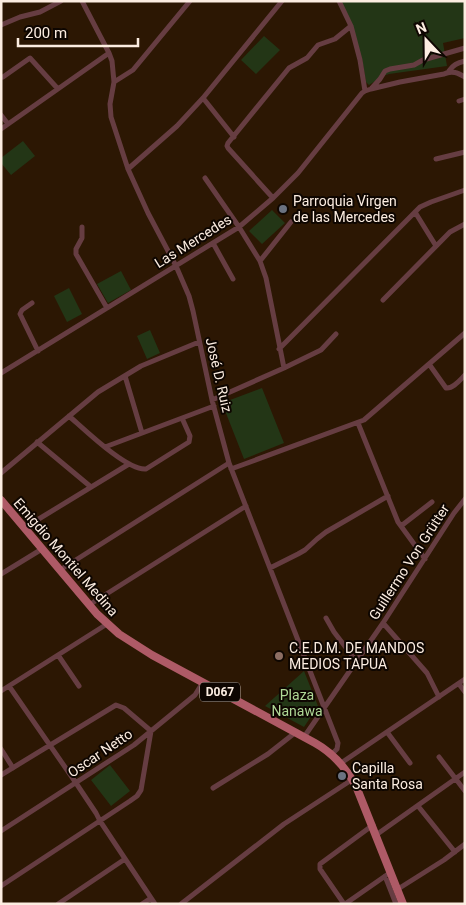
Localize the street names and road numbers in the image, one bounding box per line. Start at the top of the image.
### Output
street label: Las Mercedes [152,211,234,271]
street label: José D. Ruiz [203,336,235,414]
street label: Emigdio Montiel Medina [11,495,121,619]
street label: Guillermo Von Grütter [366,501,452,623]
road number: D067 [200,682,240,702]
street label: Oscar Netto [65,726,135,780]

